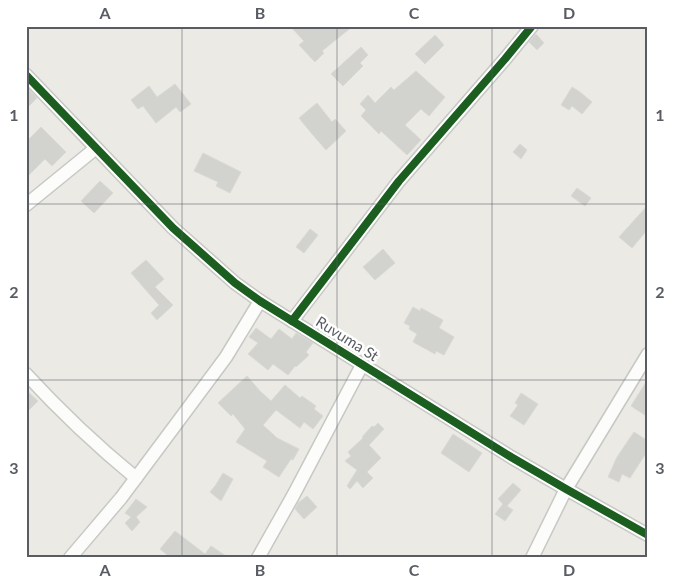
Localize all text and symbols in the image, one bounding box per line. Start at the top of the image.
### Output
text: A [98,3,111,22]
text: B [255,3,265,22]
text: C [409,3,420,22]
text: D [563,3,575,22]
text: 1 [9,105,19,124]
text: 1 [655,105,665,124]
text: 2 [9,282,19,301]
text: 2 [655,282,665,301]
street label: Ruvuma St [313,312,383,365]
text: 3 [9,458,19,477]
text: 3 [655,458,665,477]
text: A [98,560,111,579]
text: B [255,560,265,579]
text: C [409,560,420,579]
text: D [563,560,575,579]

